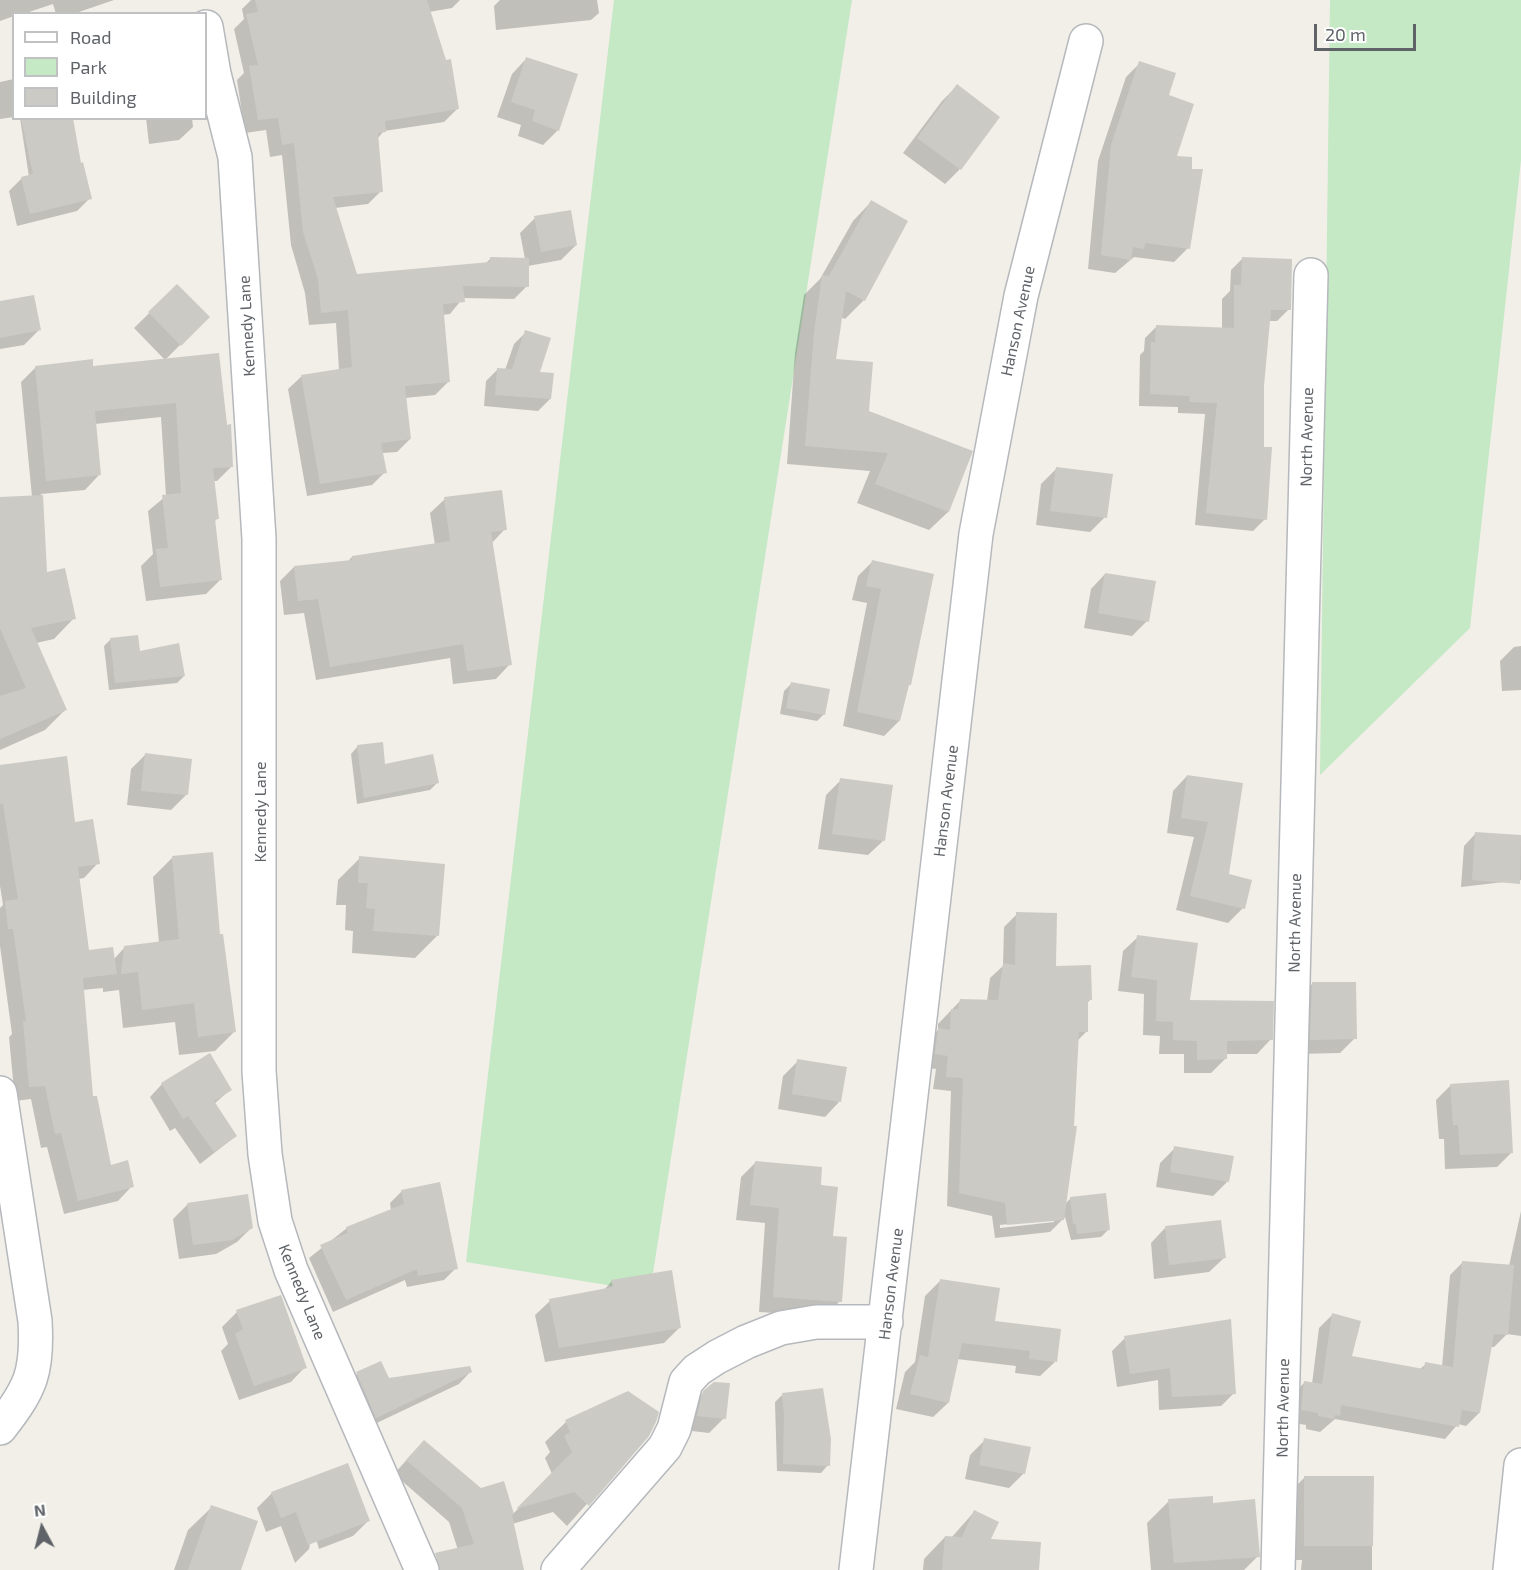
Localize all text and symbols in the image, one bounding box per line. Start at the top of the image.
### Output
legend [12,12,207,120]
scale bar [1317,12,1419,50]
text: 20 m [1325,23,1366,45]
text: Road [70,26,111,48]
text: Park [70,56,107,78]
text: Building [70,86,137,108]
street label: Hanson Avenue [997,264,1039,378]
street label: Kennedy Lane [235,275,259,377]
street label: North Avenue [1297,387,1317,487]
street label: Hanson Avenue [930,744,962,858]
street label: Kennedy Lane [251,761,271,863]
street label: North Avenue [1285,873,1305,973]
street label: Hanson Avenue [875,1227,907,1341]
street label: Kennedy Lane [274,1242,330,1342]
street label: North Avenue [1273,1358,1293,1458]
north arrow [12,1498,72,1558]
text: N [33,1500,47,1520]

